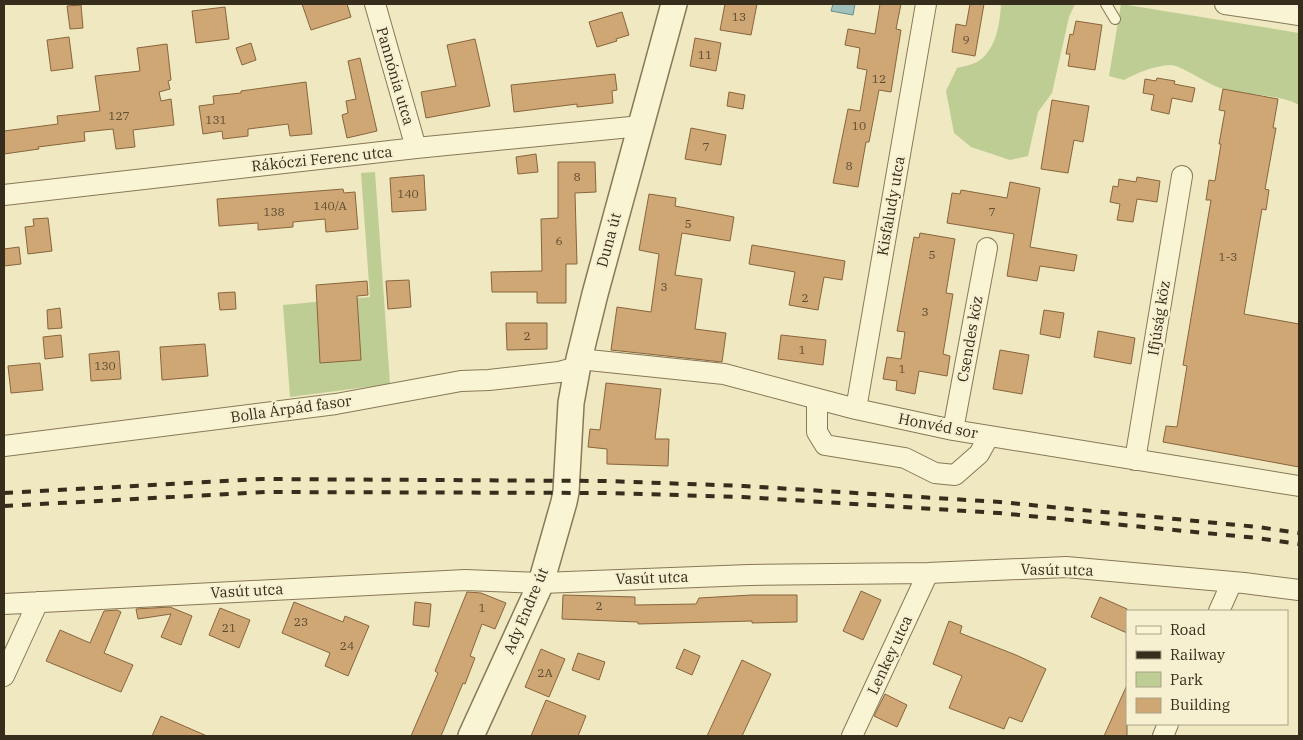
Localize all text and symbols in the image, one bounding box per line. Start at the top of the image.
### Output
house number: 13 [732,9,746,24]
street label: Pannónia utca [372,24,419,127]
house number: 9 [962,32,970,47]
house number: 11 [698,47,712,62]
house number: 12 [872,71,886,86]
house number: 127 [108,108,130,123]
house number: 131 [205,112,227,127]
house number: 10 [852,118,866,133]
house number: 7 [702,139,710,154]
street label: Rákóczi Ferenc utca [250,142,393,175]
street label: Kisfaludy utca [872,155,909,257]
house number: 8 [845,158,853,173]
house number: 8 [573,169,581,184]
house number: 140 [397,186,419,201]
house number: 140/A [313,198,348,213]
house number: 138 [263,204,285,219]
house number: 7 [988,204,996,219]
street label: Duna út [592,211,625,269]
house number: 5 [684,216,692,231]
house number: 6 [555,233,563,248]
house number: 5 [928,247,936,262]
house number: 1-3 [1218,249,1238,264]
house number: 3 [660,279,668,294]
street label: Ifjúság köz [1143,279,1174,357]
house number: 2 [801,290,809,305]
street label: Csendes köz [953,294,986,383]
house number: 3 [921,304,929,319]
house number: 2 [523,328,531,343]
house number: 1 [798,342,806,357]
house number: 130 [94,358,116,373]
house number: 1 [898,361,906,376]
street label: Bolla Árpád fasor [229,391,353,426]
street label: Honvéd sor [897,408,980,443]
street label: Vasút utca [1020,559,1094,580]
street label: Ady Endre út [499,565,552,657]
street label: Vasút utca [615,567,689,588]
street label: Vasút utca [210,579,284,602]
house number: 2 [595,598,603,613]
house number: 1 [478,600,486,615]
legend [1126,610,1288,725]
street label: Lenkey utca [863,612,916,697]
house number: 23 [294,614,308,629]
house number: 21 [222,620,236,635]
text: Road [1170,620,1206,639]
house number: 24 [340,638,354,653]
text: Railway [1170,645,1225,664]
house number: 2A [537,665,553,680]
text: Park [1170,670,1203,689]
text: Building [1170,695,1230,714]

